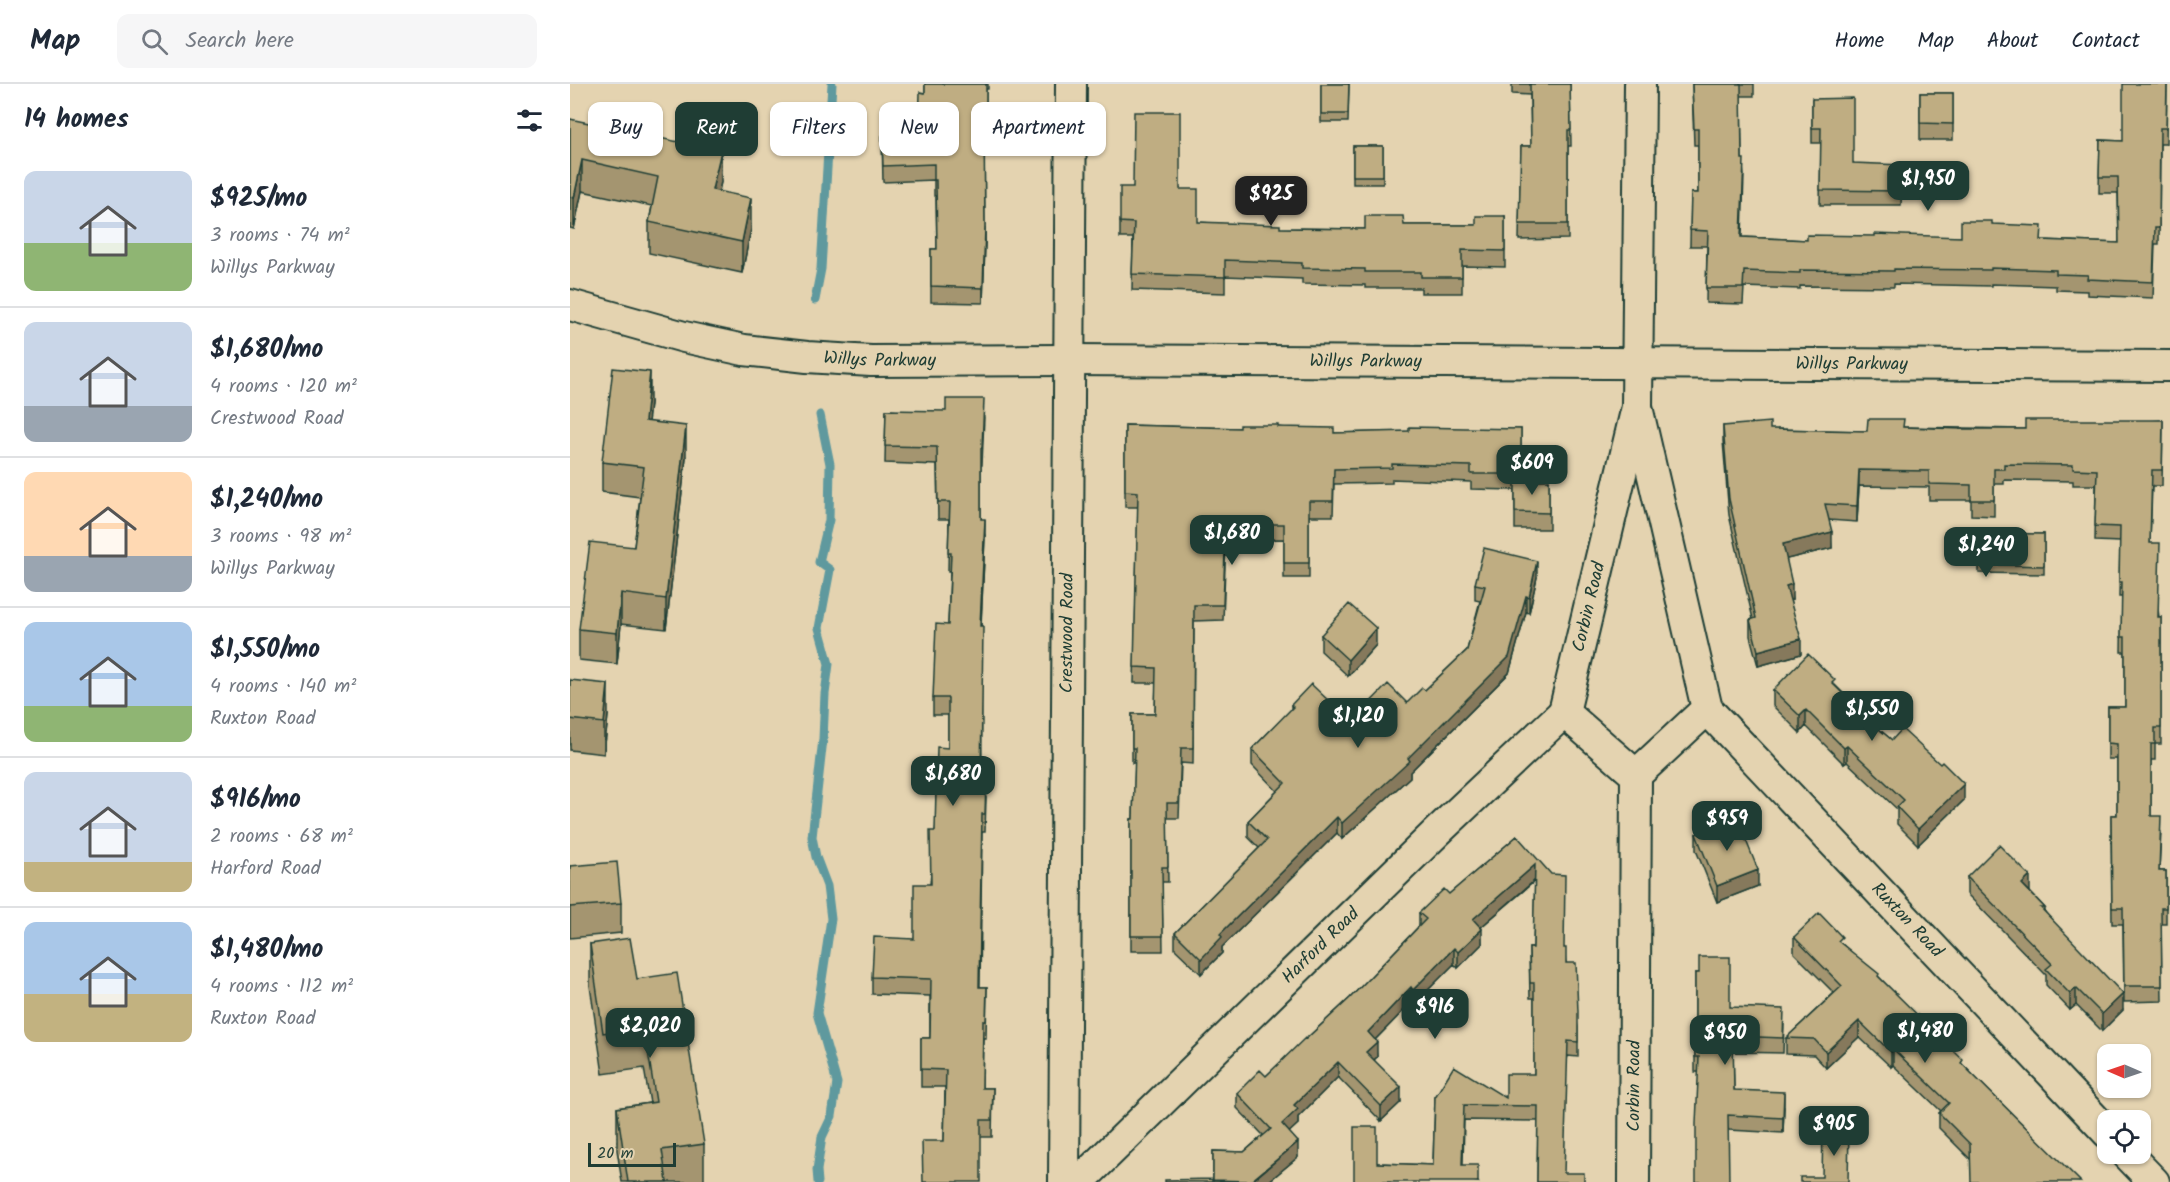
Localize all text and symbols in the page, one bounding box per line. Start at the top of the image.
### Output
search box [117,14,537,68]
text: Map [30,19,81,64]
text: Search here [186,24,294,59]
icon: search [138,25,171,58]
text: Home [1835,25,1884,58]
text: Map [1917,25,1954,58]
text: About [1987,25,2038,58]
text: Contact [2071,25,2140,58]
text: 14 homes [24,99,129,141]
chip: Buy [588,102,663,156]
chip: Rent [675,102,758,156]
chip: Filters [770,102,867,156]
chip: New [879,102,959,156]
chip: Apartment [971,102,1106,156]
icon: filters [513,104,546,137]
pin: $1,950 [1879,161,1977,212]
text: $1,950 [1901,164,1955,196]
pin: $925 [1235,176,1307,227]
text: $925/mo [210,178,307,220]
text: $925 [1249,179,1293,211]
icon: home [72,195,144,267]
text: 3 rooms · 74 m² [210,220,350,252]
text: Willys Parkway [210,252,335,284]
text: $1,680/mo [210,329,323,371]
street label: Willys Parkway [823,344,936,376]
icon: home [72,346,144,418]
street label: Willys Parkway [1309,347,1422,376]
street label: Willys Parkway [1795,349,1908,379]
text: 4 rooms · 120 m² [210,371,357,403]
text: Crestwood Road [210,403,344,435]
pin: $609 [1496,445,1568,496]
text: $609 [1510,448,1554,480]
text: $1,240/mo [210,479,323,521]
icon: home [72,496,144,568]
pin: $1,680 [1183,515,1281,566]
text: $1,680 [1204,518,1260,550]
text: 3 rooms · 98 m² [210,521,351,553]
pin: $1,240 [1937,527,2035,578]
text: $1,240 [1958,530,2014,562]
text: Willys Parkway [210,553,335,585]
street label: Corbin Road [1564,558,1614,655]
street label: Crestwood Road [1053,572,1082,693]
text: $1,550/mo [210,629,320,671]
icon: home [72,646,144,718]
text: 4 rooms · 140 m² [210,671,356,703]
pin: $1,550 [1823,691,1921,742]
text: $1,550 [1845,694,1899,726]
pin: $1,120 [1309,698,1407,749]
text: $1,120 [1332,701,1384,733]
text: Ruxton Road [210,703,315,735]
pin: $1,680 [904,756,1002,807]
text: $1,680 [925,759,981,791]
text: $916/mo [210,779,301,821]
icon: home [72,796,144,868]
pin: $959 [1691,801,1763,852]
text: $959 [1706,804,1748,836]
text: 2 rooms · 68 m² [210,821,353,853]
text: Harford Road [210,853,321,885]
street label: Ruxton Road [1864,876,1951,966]
street label: Harford Road [1275,900,1367,991]
text: $1,480/mo [210,929,323,971]
icon: home [72,946,144,1018]
text: 4 rooms · 112 m² [210,971,353,1003]
pin: $916 [1399,989,1471,1040]
text: $916 [1416,992,1454,1024]
text: Ruxton Road [210,1003,315,1035]
pin: $2,020 [601,1008,699,1059]
text: $2,020 [620,1011,680,1043]
pin: $1,480 [1876,1013,1974,1064]
pin: $950 [1689,1015,1761,1066]
text: $1,480 [1897,1016,1953,1048]
text: $950 [1704,1018,1746,1050]
street label: Corbin Road [1620,1039,1649,1132]
north arrow [2097,1044,2151,1098]
map controls [2097,1044,2151,1164]
pin: $905 [1798,1106,1870,1157]
text: $905 [1813,1109,1855,1141]
button: locate [2097,1110,2151,1164]
scale bar [588,1140,676,1168]
text: 20 m [597,1141,633,1166]

